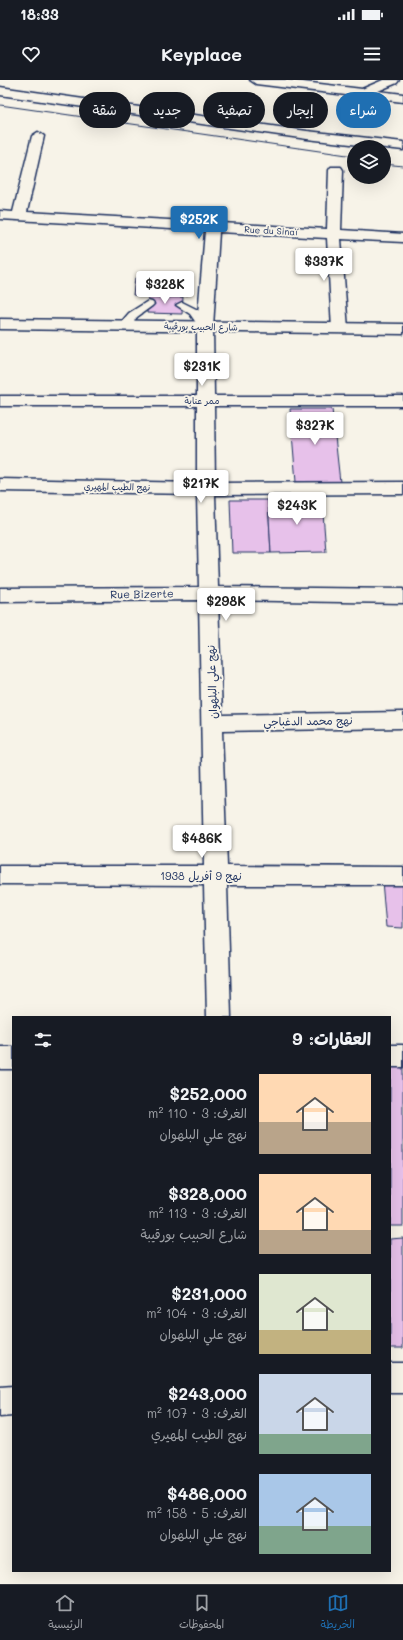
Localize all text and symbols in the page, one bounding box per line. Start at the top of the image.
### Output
text: 18:33 [20,4,59,24]
text: Keyplace [161,42,242,66]
icon: heart [20,43,42,65]
icon: menu [361,43,383,65]
chip: شقة [79,92,131,128]
chip: جديد [139,92,195,128]
chip: تصفية [203,92,265,128]
chip: إيجار [273,92,328,128]
chip: شراء [336,92,391,128]
map controls [347,140,391,184]
button: layers [347,140,391,184]
pin: $252K [171,206,227,240]
text: $252K [180,210,218,227]
street label: Rue du Sinaï [244,224,298,237]
pin: $337K [296,248,352,282]
text: $337K [304,252,344,269]
pin: $328K [137,271,193,305]
text: $328K [145,275,185,292]
street label: شارع الحبيب بورقيبة [164,320,238,334]
pin: $231K [174,353,230,387]
text: $231K [183,357,221,374]
street label: ممر عنابة [185,395,219,407]
pin: $327K [287,412,343,446]
text: $327K [296,416,334,433]
pin: $217K [173,470,229,504]
text: $217K [183,474,219,491]
street label: نهج الطيب المهيري [84,480,151,495]
pin: $243K [269,492,325,526]
text: $243K [277,496,317,513]
street label: Rue Bizerte [110,585,174,602]
pin: $298K [198,588,254,622]
text: $298K [206,592,246,609]
street label: نهج علي البلهوان [203,645,224,719]
street label: نهج محمد الدغباجي [263,712,353,733]
pin: $486K [174,825,230,859]
text: $486K [182,829,222,846]
street label: نهج 9 أفريل 1938 [160,868,242,884]
text: العقارات: 9 [292,1027,371,1049]
icon: filters [32,1029,54,1051]
text: $252,000 [170,1082,247,1104]
icon: home [291,1090,339,1138]
text: الغرف: 3 · 110 m² [148,1104,247,1121]
text: نهج علي البلهوان [160,1125,247,1142]
text: $328,000 [168,1182,247,1204]
icon: home [291,1190,339,1238]
text: الغرف: 3 · 113 m² [149,1204,247,1221]
text: شارع الحبيب بورقيبة [140,1225,247,1242]
text: $231,000 [171,1282,247,1304]
icon: home [291,1290,339,1338]
text: الغرف: 3 · 104 m² [146,1304,247,1321]
text: نهج علي البلهوان [160,1325,247,1342]
text: $243,000 [168,1382,247,1404]
icon: home [291,1390,339,1438]
text: الغرف: 3 · 107 m² [147,1404,247,1421]
text: نهج الطيب المهيري [151,1425,247,1442]
text: $486,000 [167,1482,247,1504]
icon: home [291,1490,339,1538]
text: الغرف: 5 · 158 m² [147,1504,247,1521]
text: نهج علي البلهوان [160,1525,247,1542]
tab: الرئيسية [48,1592,83,1634]
tab: المحفوظات [179,1592,224,1634]
tab: الخريطة [321,1592,355,1634]

